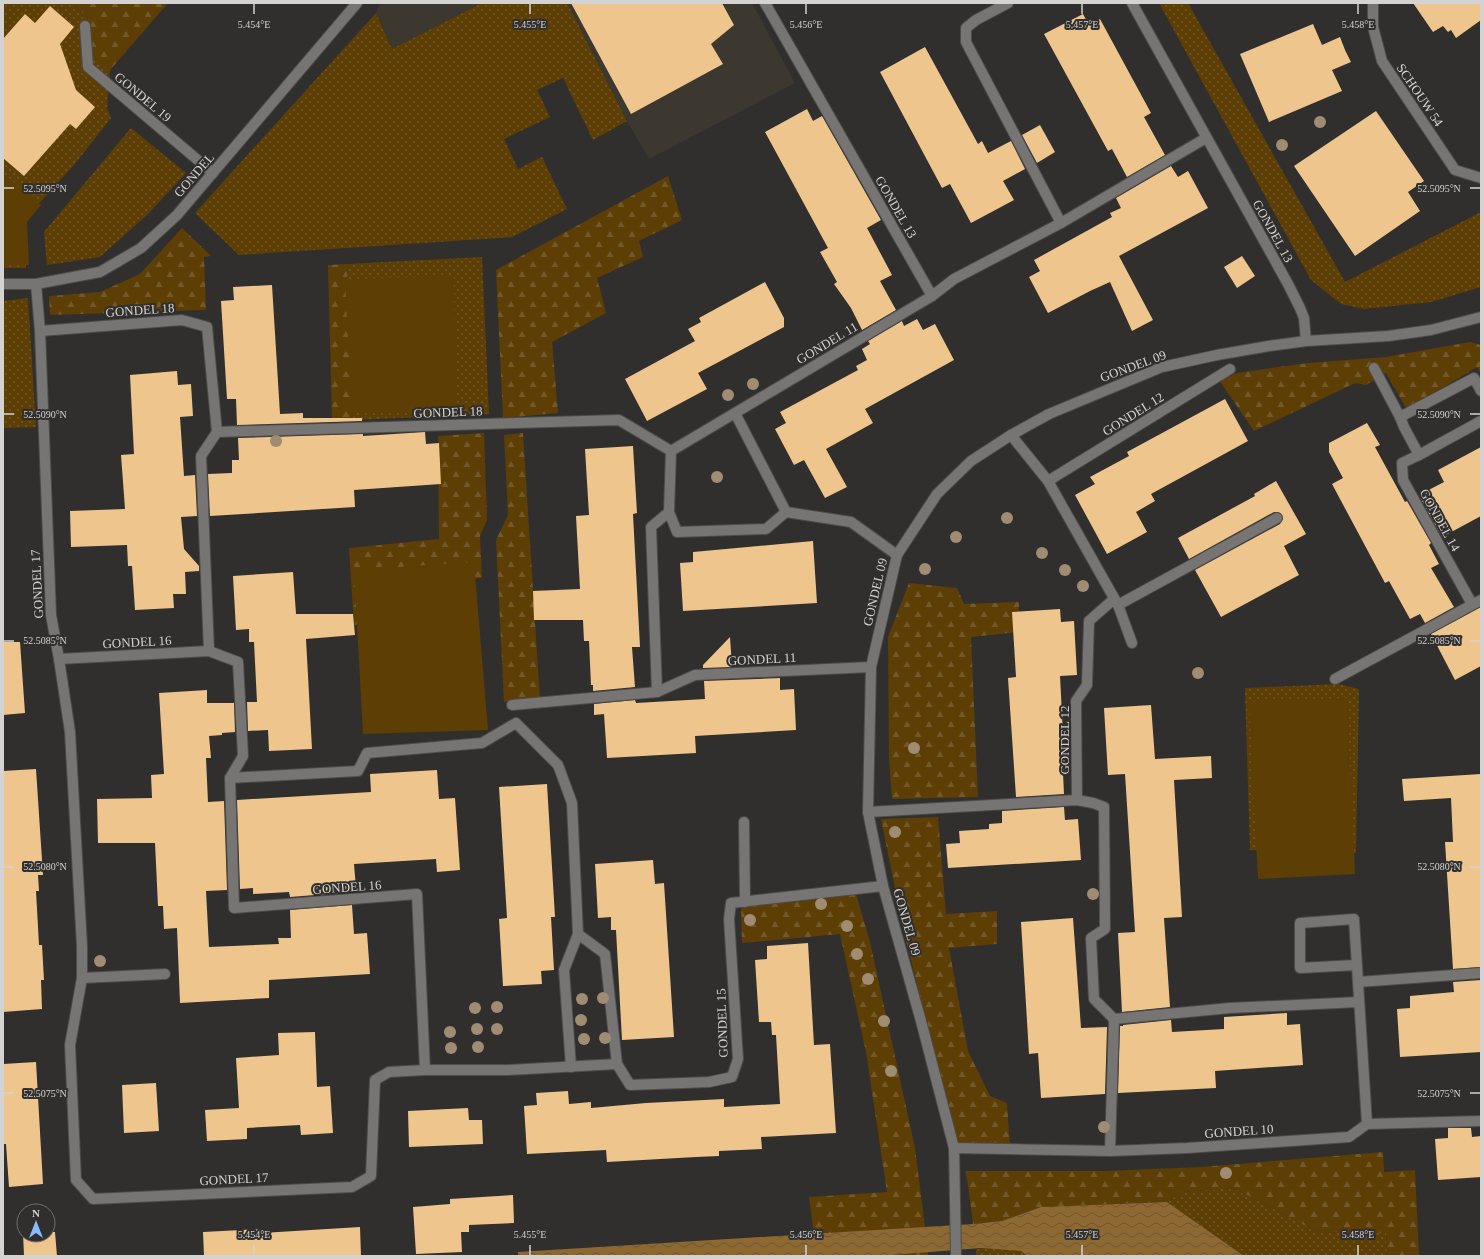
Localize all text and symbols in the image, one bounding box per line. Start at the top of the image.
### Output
text: 5.454°E [238,19,270,30]
text: 5.455°E [514,19,546,30]
text: 5.456°E [790,19,822,30]
text: 5.457°E [1066,19,1098,30]
text: 5.458°E [1342,19,1374,30]
street label: SCHOUW 54 [1394,61,1447,130]
street label: GONDEL 19 [112,69,174,125]
street label: GONDEL [171,150,217,200]
street label: GONDEL 13 [872,173,920,241]
text: 52.5095°N [23,183,67,194]
text: 52.5095°N [1417,183,1461,194]
street label: GONDEL 13 [1250,197,1296,265]
street label: GONDEL 18 [105,300,175,320]
street label: GONDEL 11 [794,319,860,367]
street label: GONDEL 09 [1098,347,1168,385]
street label: GONDEL 12 [1100,389,1166,439]
street label: GONDEL 18 [413,403,483,421]
text: 52.5090°N [23,409,67,420]
text: 52.5090°N [1417,409,1461,420]
street label: GONDEL 14 [1417,486,1464,554]
street label: GONDEL 17 [28,549,46,619]
street label: GONDEL 09 [860,557,890,627]
street label: GONDEL 16 [102,633,172,651]
text: 52.5085°N [23,635,67,646]
text: 52.5085°N [1417,635,1461,646]
street label: GONDEL 11 [727,650,797,668]
street label: GONDEL 12 [1057,705,1072,775]
text: 52.5080°N [23,861,67,872]
text: 52.5080°N [1417,861,1461,872]
street label: GONDEL 16 [312,877,383,897]
street label: GONDEL 09 [890,887,924,957]
street label: GONDEL 15 [713,988,731,1058]
text: 52.5075°N [23,1088,67,1099]
text: 52.5075°N [1417,1088,1461,1099]
street label: GONDEL 10 [1204,1121,1274,1141]
street label: GONDEL 17 [199,1170,269,1188]
north arrow [16,1203,56,1243]
text: N [32,1207,40,1219]
text: 5.454°E [238,1229,270,1240]
text: 5.455°E [514,1229,546,1240]
text: 5.456°E [790,1229,822,1240]
text: 5.457°E [1066,1229,1098,1240]
text: 5.458°E [1342,1229,1374,1240]

